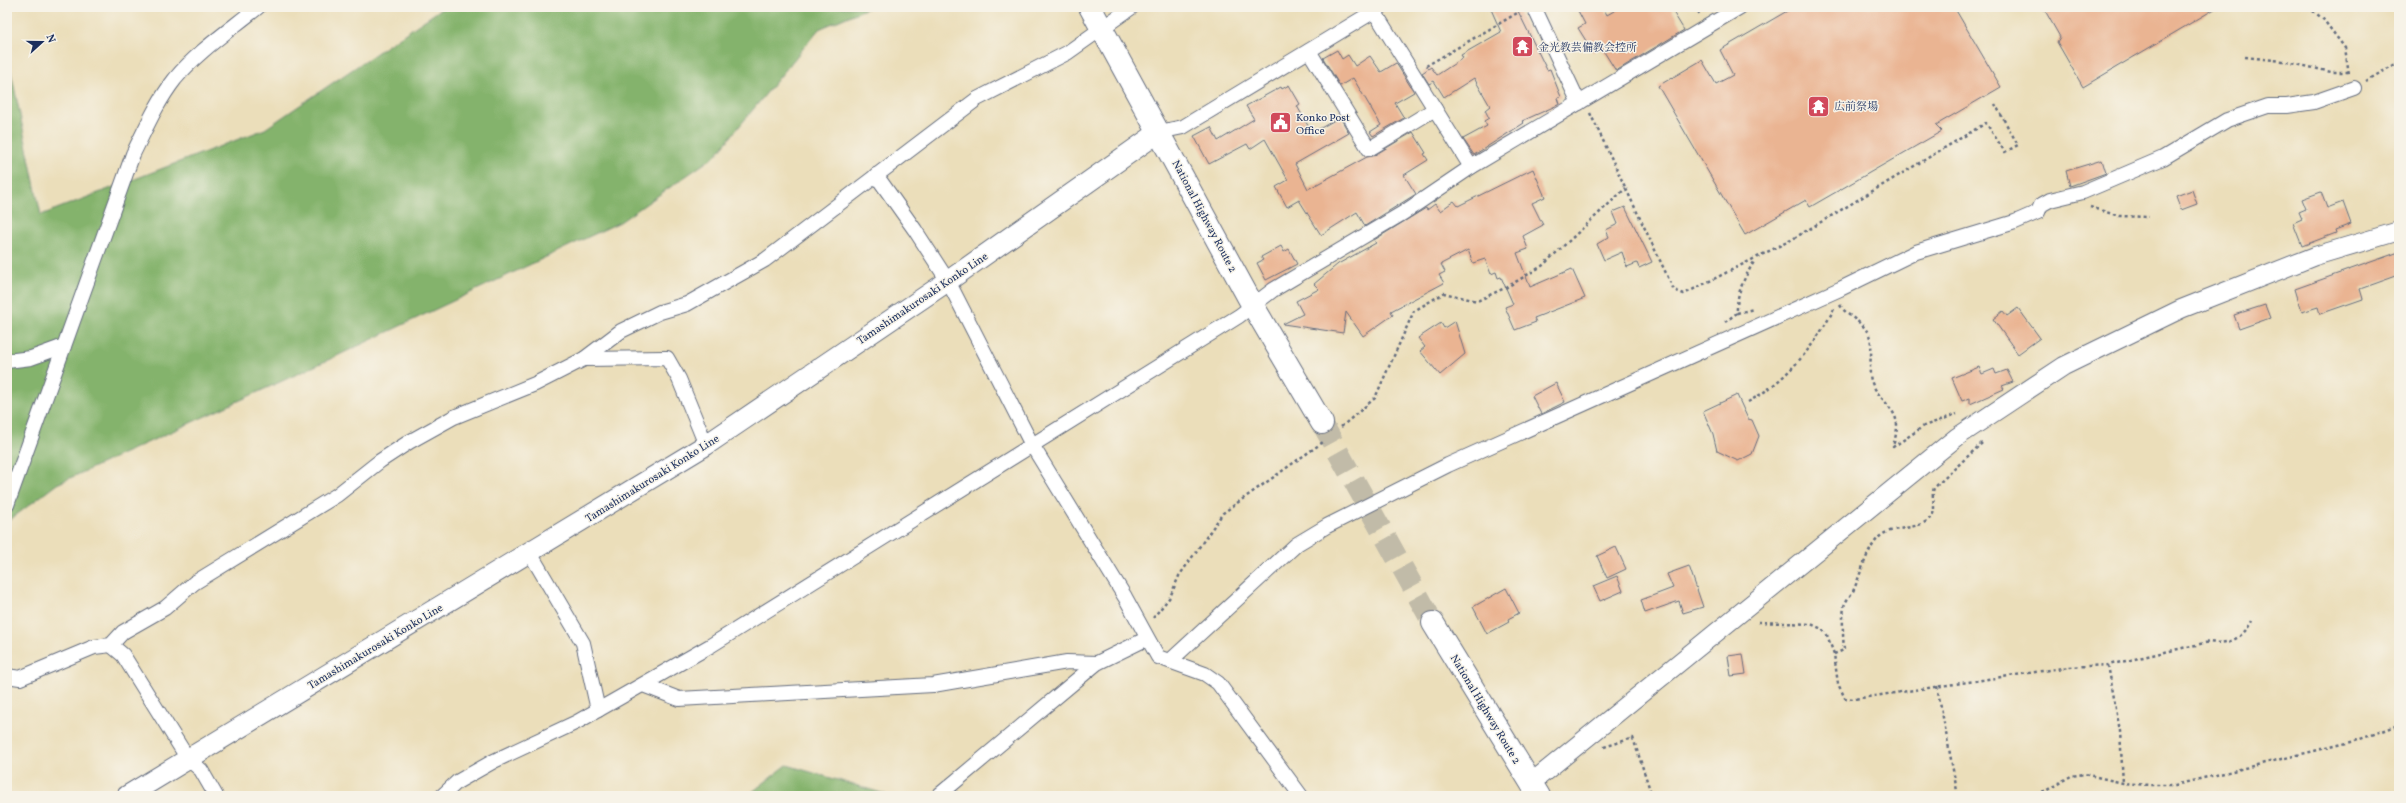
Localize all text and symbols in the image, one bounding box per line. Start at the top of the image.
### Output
north arrow [22,22,62,62]
text: N [42,33,58,45]
temple icon: 金光教芸備教会控所 [1509,34,1535,60]
place label: 金光教芸備教会控所 [1538,41,1637,56]
temple icon: 広前祭場 [1806,93,1832,119]
place label: 広前祭場 [1834,100,1878,115]
public building icon: Konko Post Office [1268,110,1294,136]
place label: Konko Post Office [1296,111,1350,139]
street label: National Highway Route 2 [1168,158,1240,276]
street label: Tamashimakurosaki Konko Line [854,250,991,349]
street label: Tamashimakurosaki Konko Line [583,432,723,527]
street label: Tamashimakurosaki Konko Line [305,601,446,694]
street label: National Highway Route 2 [1446,652,1523,767]

